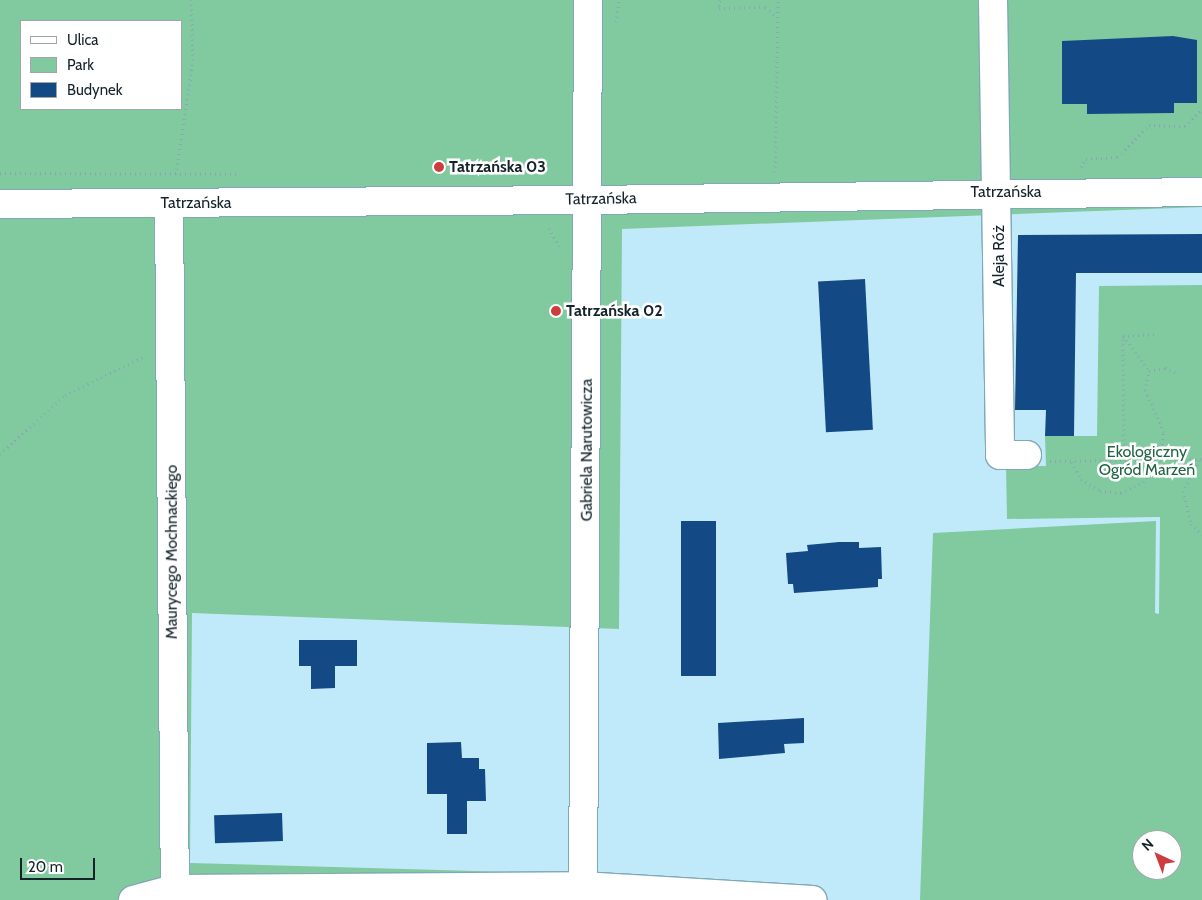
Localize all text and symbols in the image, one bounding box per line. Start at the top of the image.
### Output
legend [20,20,182,110]
text: Ulica [67,31,98,49]
text: Park [67,56,94,74]
text: Budynek [67,81,122,99]
place label: Tatrzańska 03 [449,157,546,177]
marker: Tatrzańska 03 [433,161,445,173]
street label: Tatrzańska [970,182,1042,202]
street label: Tatrzańska [565,189,637,209]
street label: Tatrzańska [160,193,232,213]
street label: Aleja Róż [989,225,1009,287]
place label: Tatrzańska 02 [566,301,663,321]
marker: Tatrzańska 02 [550,305,562,317]
street label: Gabriela Narutowicza [577,379,597,521]
park label: Ekologiczny Ogród Marzeń [1099,442,1195,480]
street label: Maurycego Mochnackiego [162,465,182,639]
north arrow [1132,830,1182,880]
text: N [1138,835,1157,855]
scale bar [22,848,98,880]
text: 20 m [28,858,63,876]

